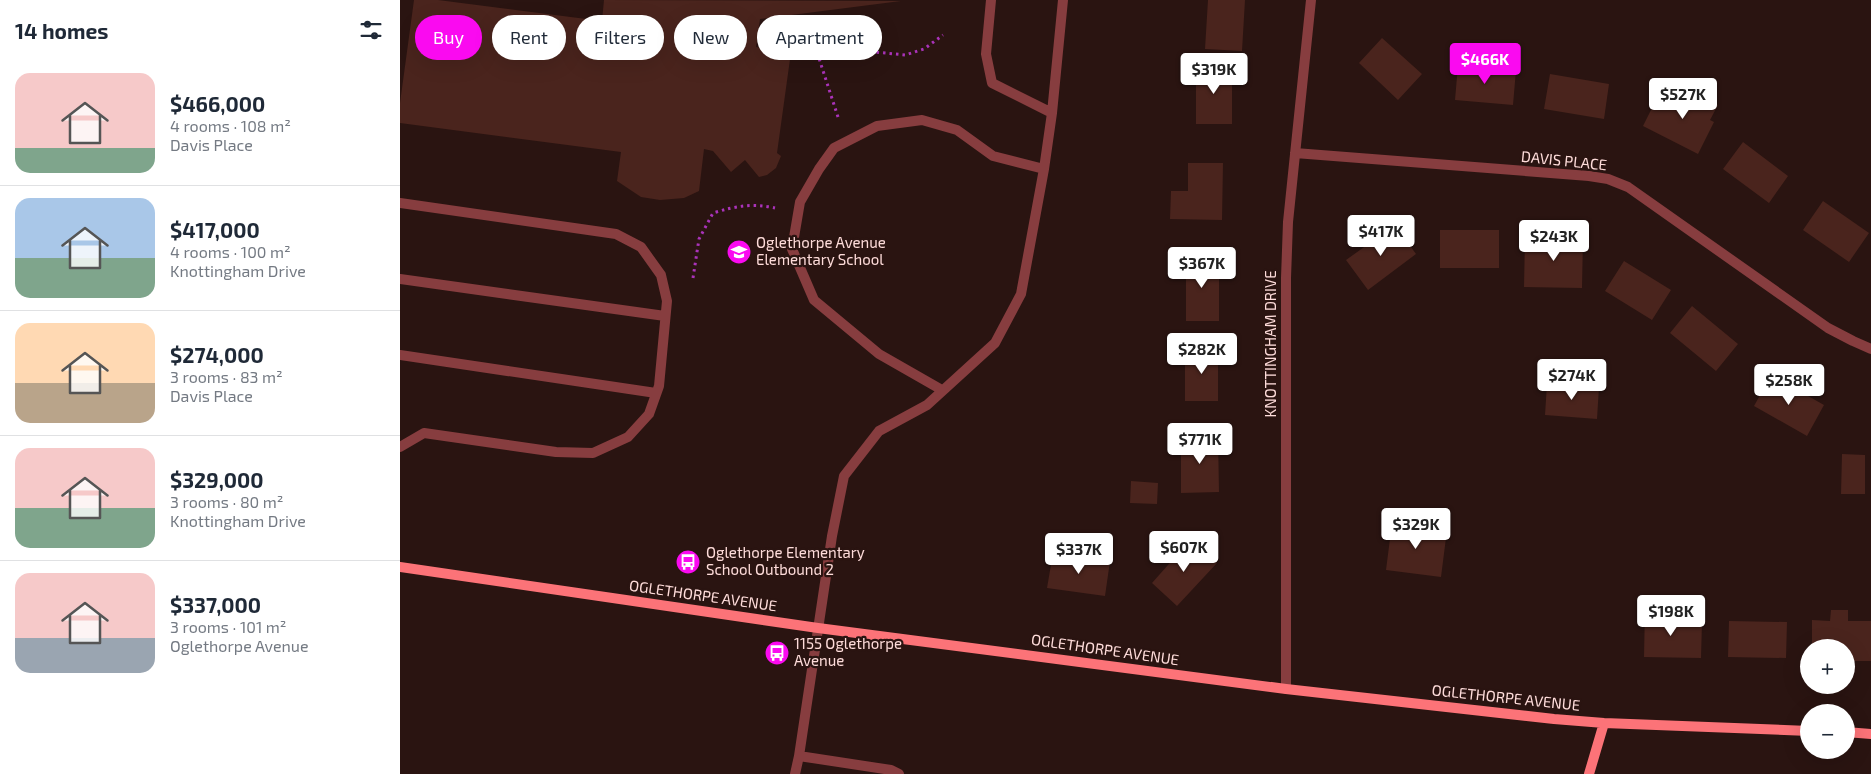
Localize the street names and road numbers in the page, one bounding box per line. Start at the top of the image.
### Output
street label: DAVIS PLACE [1520,147,1608,173]
street label: KNOTTINGHAM DRIVE [1261,270,1279,418]
street label: OGLETHORPE AVENUE [628,576,778,614]
street label: OGLETHORPE AVENUE [1030,630,1180,668]
street label: OGLETHORPE AVENUE [1431,680,1581,714]

